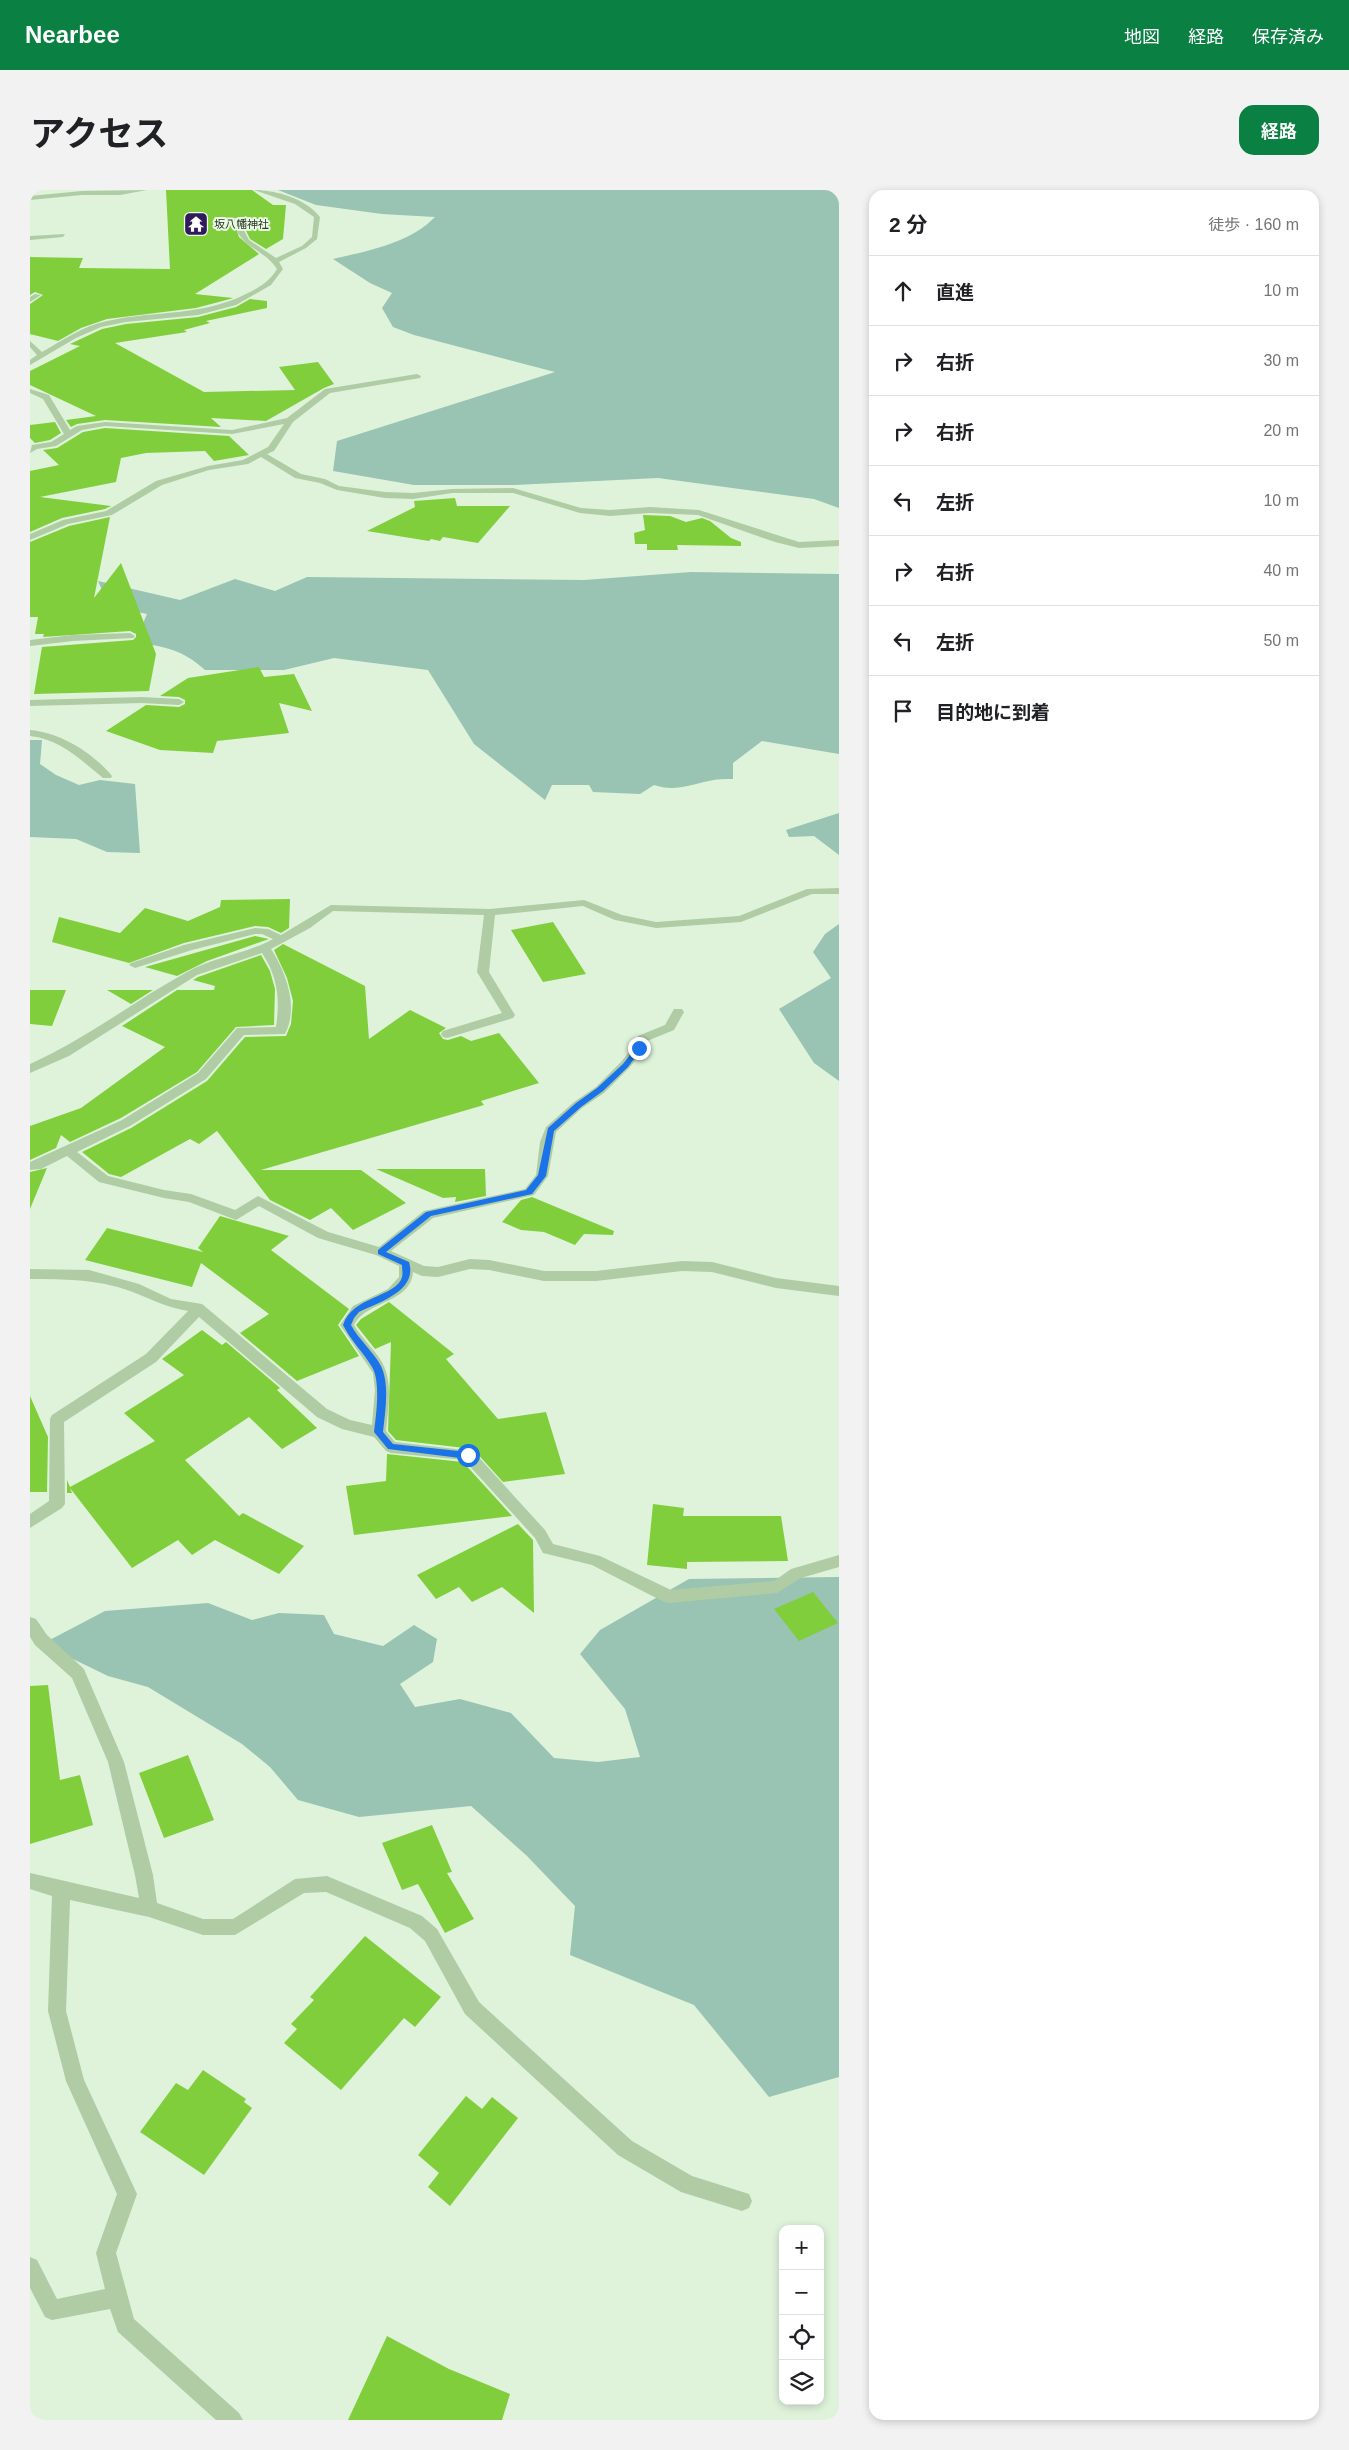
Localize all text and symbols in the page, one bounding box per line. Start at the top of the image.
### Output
text: Nearbee [25,21,120,48]
text: 地図 [1124,27,1160,47]
text: 経路 [1188,27,1224,47]
text: 保存済み [1252,27,1324,47]
button: 経路 [1239,105,1319,155]
text: アクセス [30,114,168,153]
temple icon: 坂八幡神社 [183,211,209,237]
text: 2 分 [889,213,928,236]
text: 徒歩 · 160 m [1208,216,1299,233]
place label: 坂八幡神社 [214,218,269,230]
icon: ahead [889,277,917,305]
text: 直進 [936,282,974,303]
text: 10 m [1263,282,1299,299]
icon: right [889,347,917,375]
text: 右折 [936,352,974,373]
text: 30 m [1263,352,1299,369]
icon: right [889,417,917,445]
text: 右折 [936,422,974,443]
text: 20 m [1263,422,1299,439]
icon: left [889,487,917,515]
text: 左折 [936,492,974,513]
text: 10 m [1263,492,1299,509]
icon: right [889,557,917,585]
text: 右折 [936,562,974,583]
text: 40 m [1263,562,1299,579]
icon: left [889,627,917,655]
text: 左折 [936,632,974,653]
text: 50 m [1263,632,1299,649]
icon: arrive [889,697,917,725]
text: 目的地に到着 [936,702,1050,723]
route end [628,1037,651,1060]
route start [457,1444,480,1467]
map controls [779,2225,824,2405]
button: + [779,2225,824,2270]
button: − [779,2270,824,2315]
button: locate [779,2315,824,2360]
button: layers [779,2360,824,2405]

